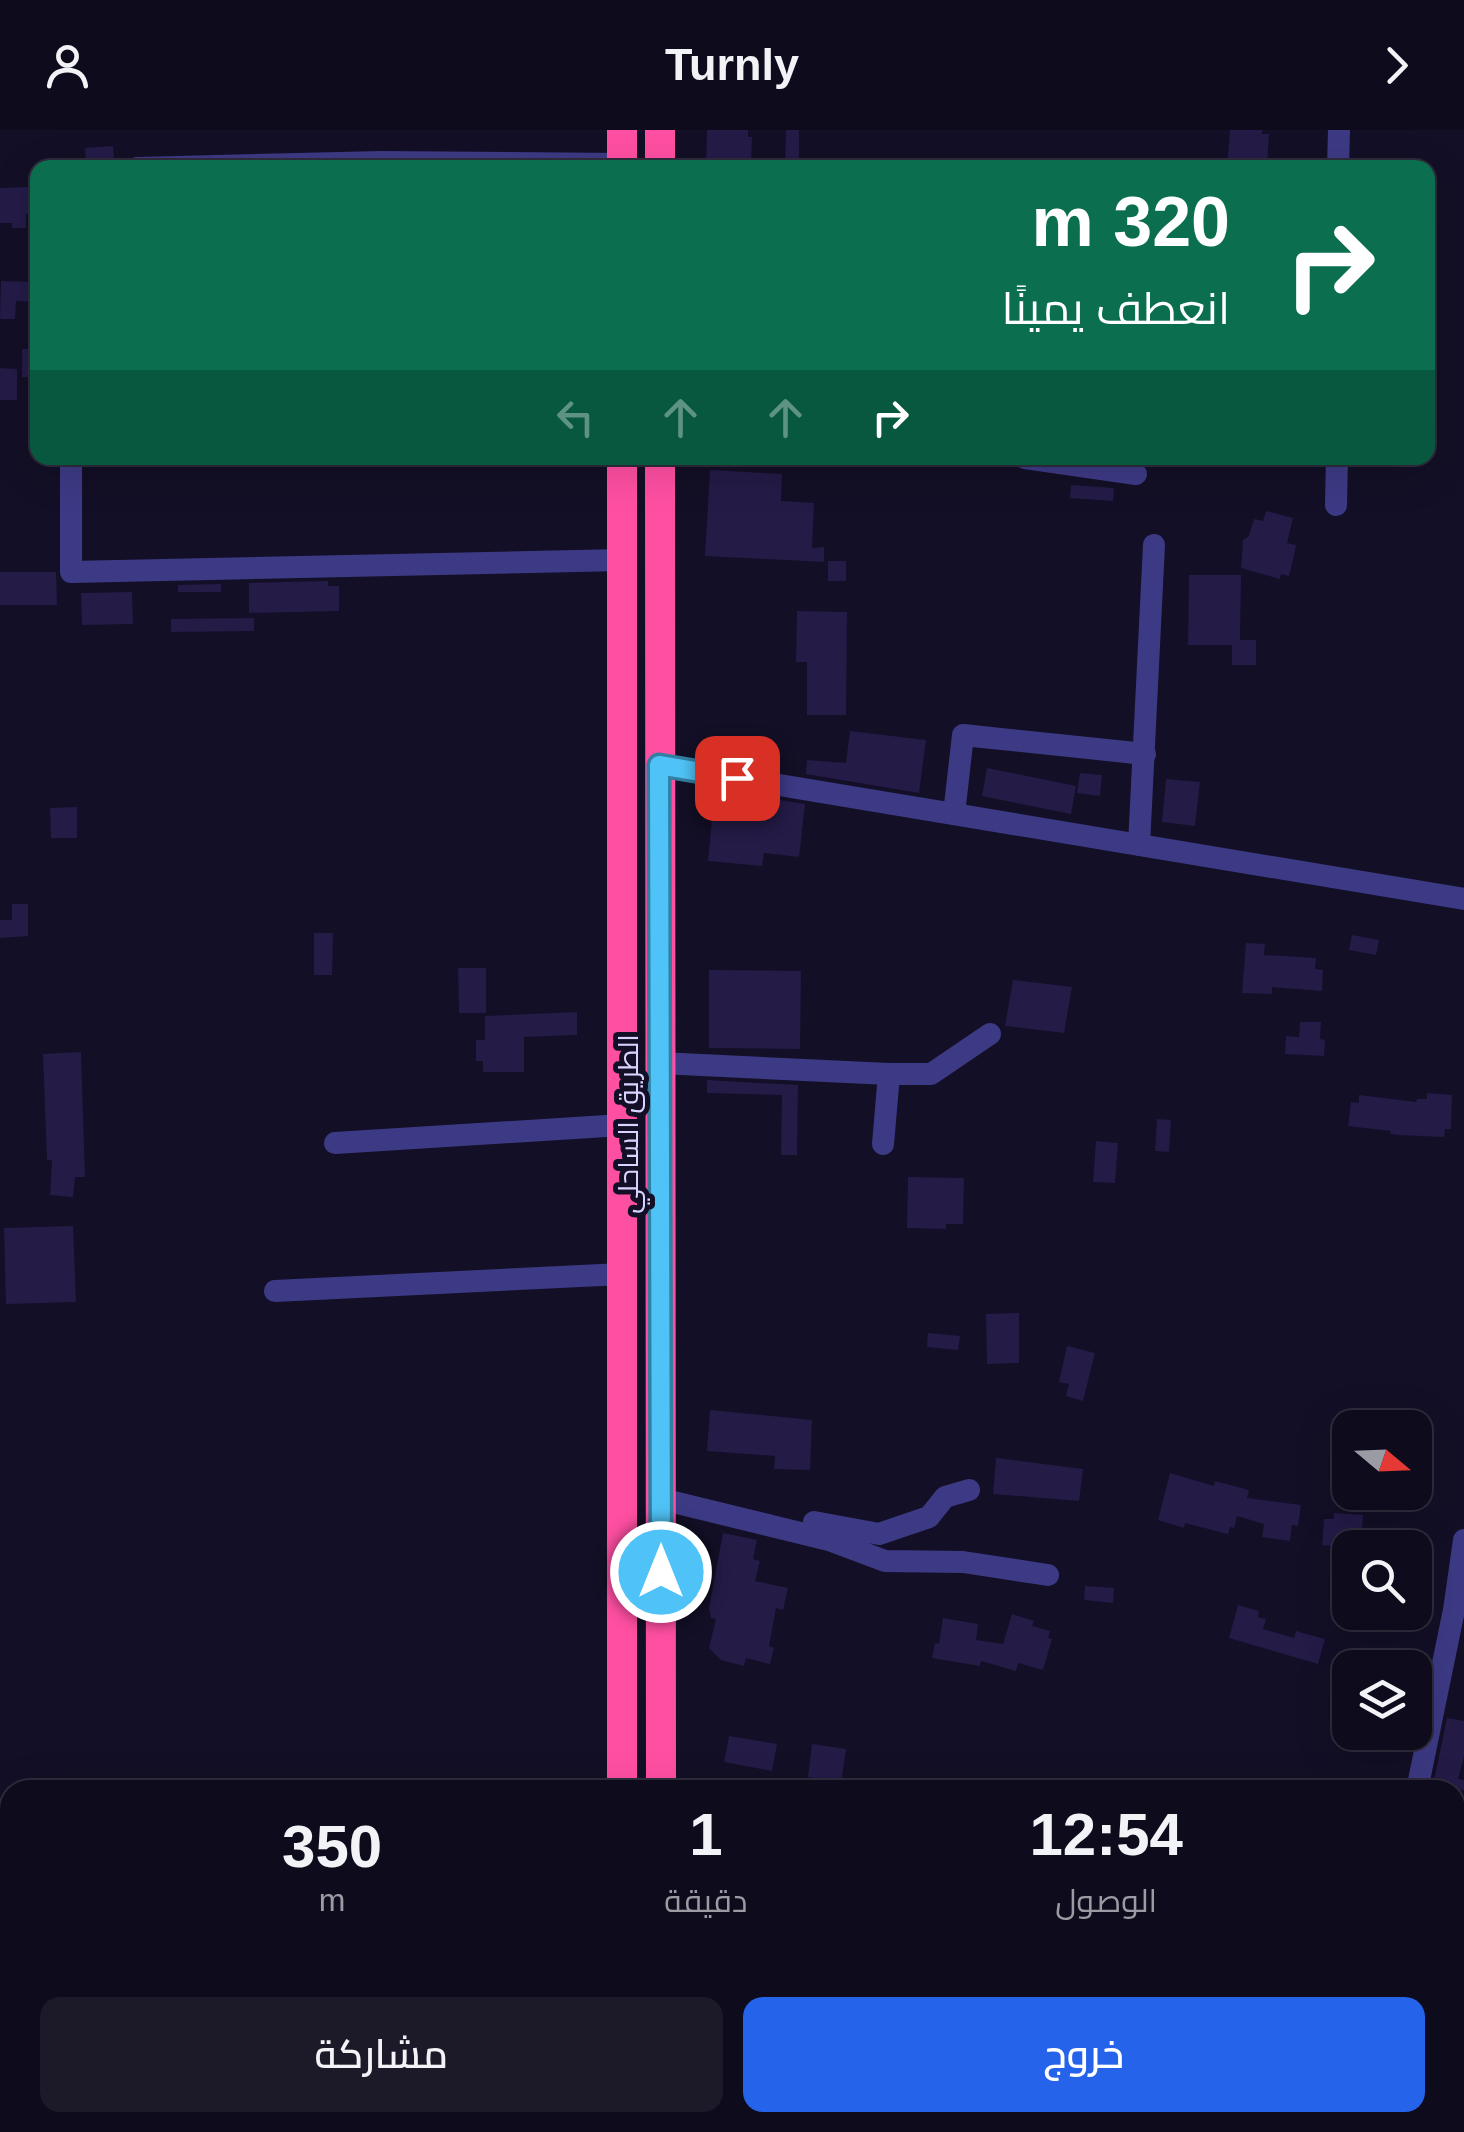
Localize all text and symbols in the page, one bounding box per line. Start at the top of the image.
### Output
icon: person [40,38,95,93]
icon: forward [1369,38,1424,93]
text: Turnly [665,39,799,90]
text: 320 m [1032,183,1230,261]
icon: right [1265,200,1395,330]
text: انعطف يمينًا [1001,283,1230,334]
icon: left [548,390,603,445]
icon: ahead [653,390,708,445]
icon: ahead [758,390,813,445]
icon: right [863,390,918,445]
pin [695,736,780,821]
icon: arrive [710,751,765,806]
street label: الطريق الساحلي [613,1034,650,1214]
north arrow [1332,1410,1432,1510]
map controls [1332,1410,1432,1750]
position arrow [609,1520,713,1624]
button: search [1332,1530,1432,1630]
button: layers [1332,1650,1432,1750]
text: 1 [689,1801,723,1868]
text: 12:54 [1029,1801,1183,1868]
text: 350 [282,1813,382,1880]
text: m [319,1882,345,1918]
text: دقيقة [664,1883,747,1919]
text: الوصول [1055,1883,1157,1919]
button: مشاركة [40,1997,723,2112]
button: خروج [743,1997,1425,2112]

